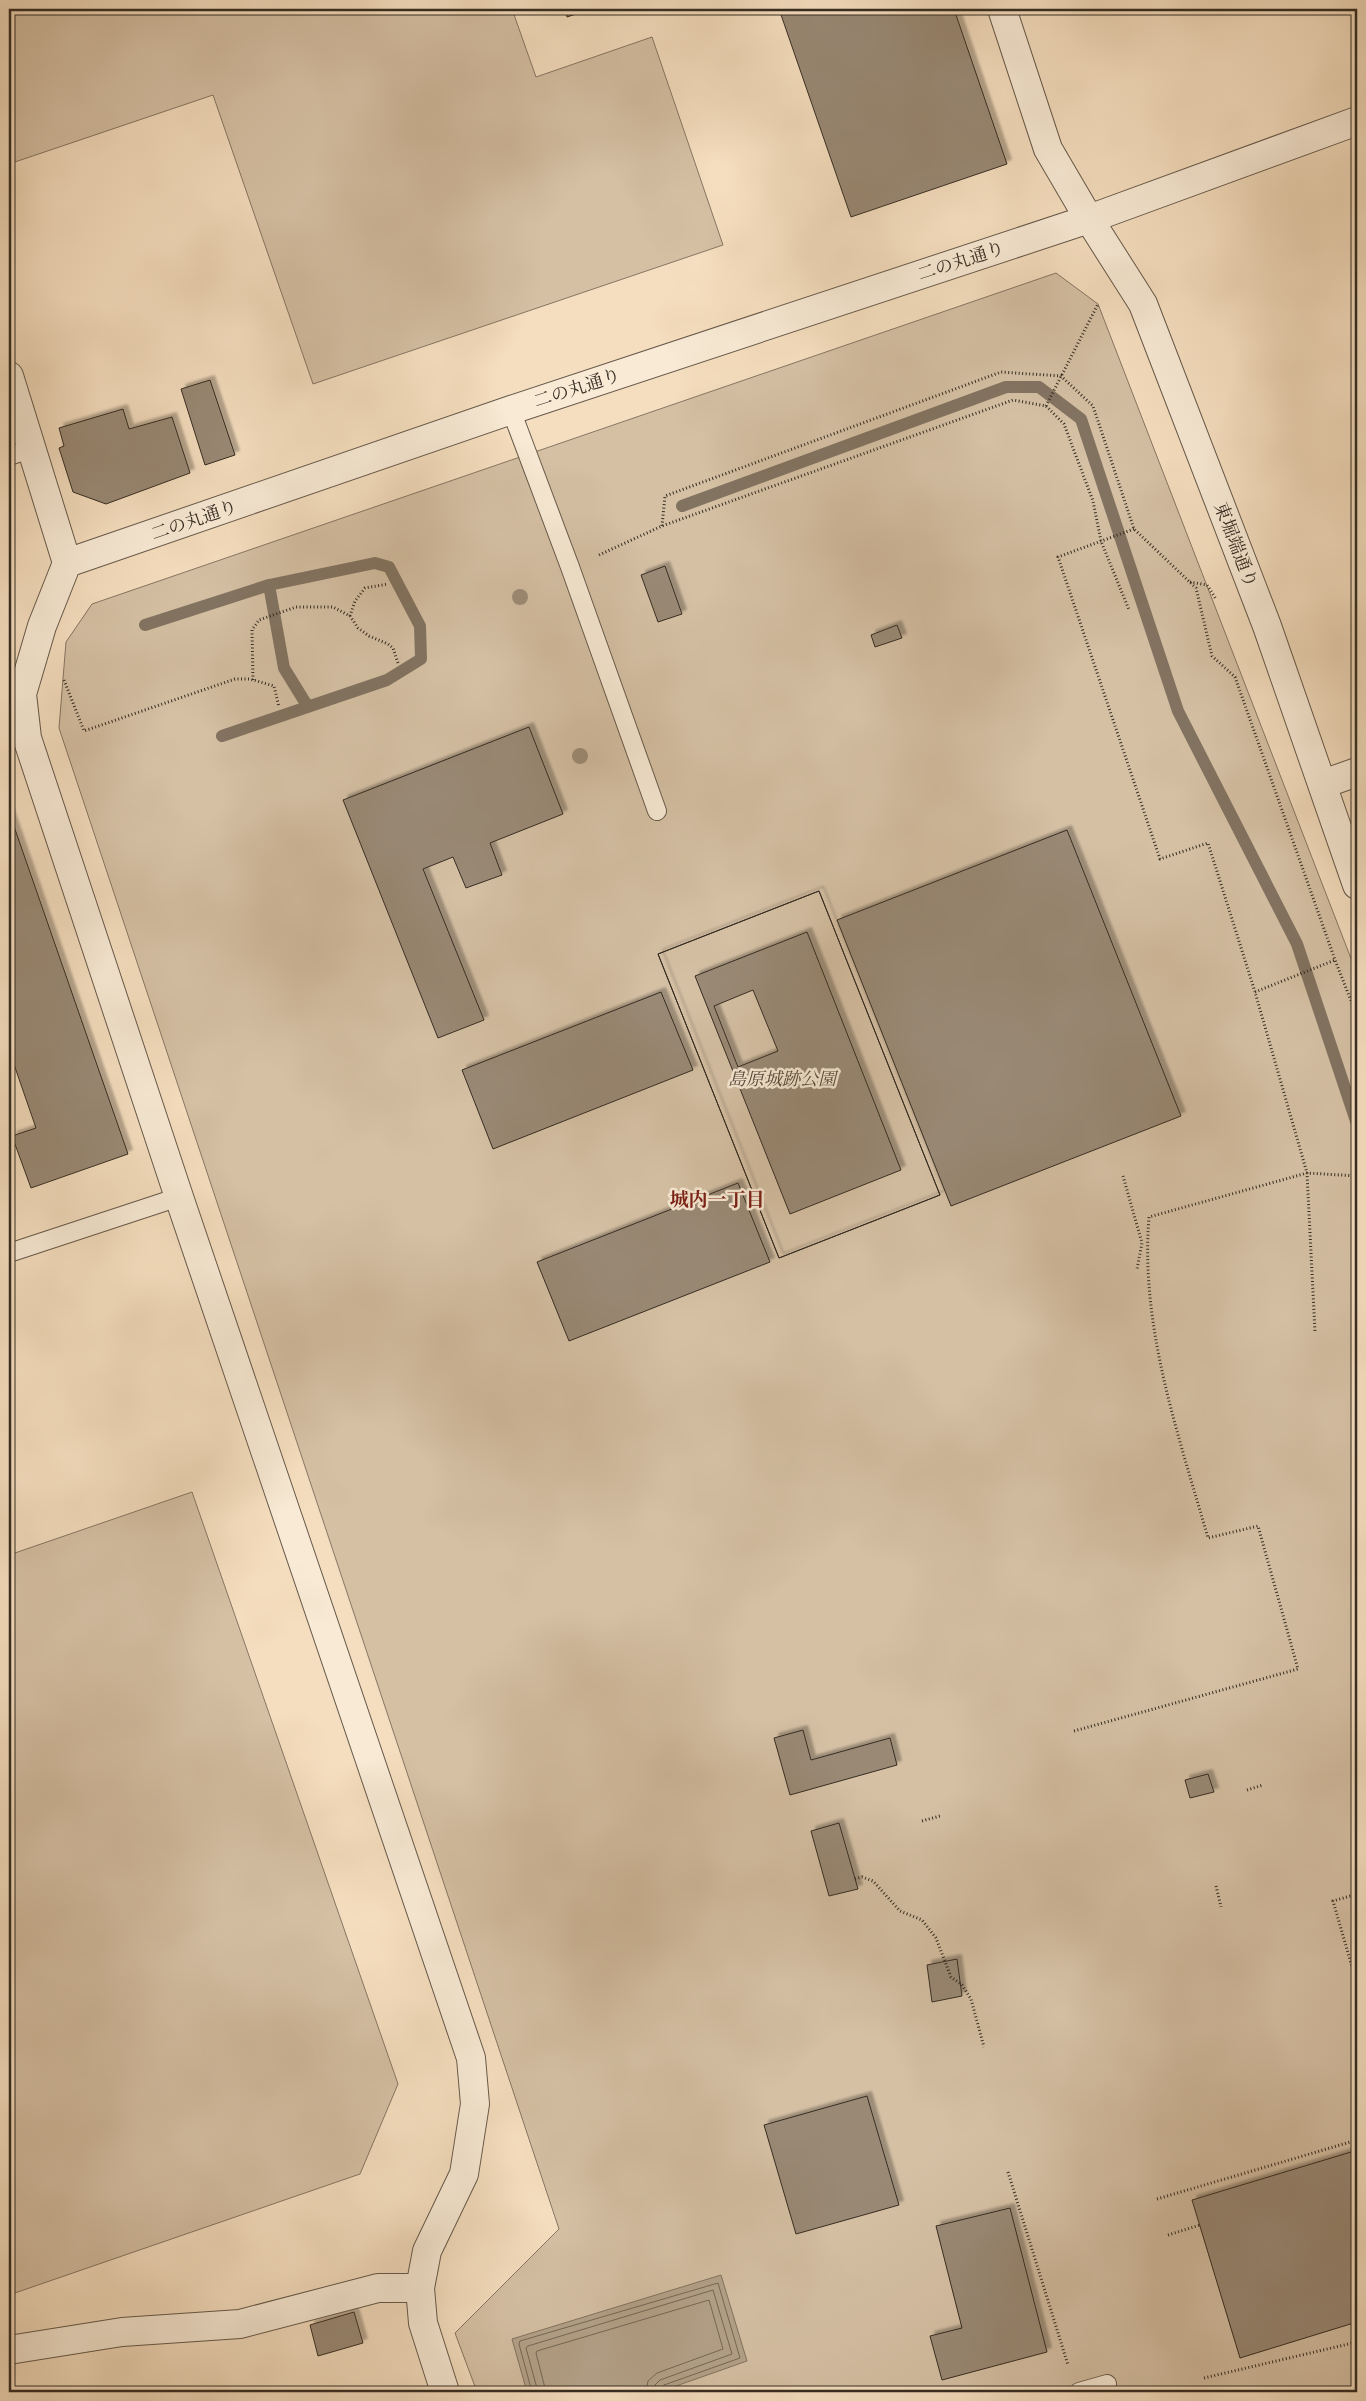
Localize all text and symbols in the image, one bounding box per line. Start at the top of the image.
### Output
street label: 二の丸通り [915,237,1008,288]
street label: 二の丸通り [531,364,624,415]
street label: 二の丸通り [148,495,241,548]
street label: 東堀端通り [1207,499,1262,592]
park label: 島原城跡公園 [728,1068,839,1093]
district label: 城内一丁目 [669,1188,765,1214]

